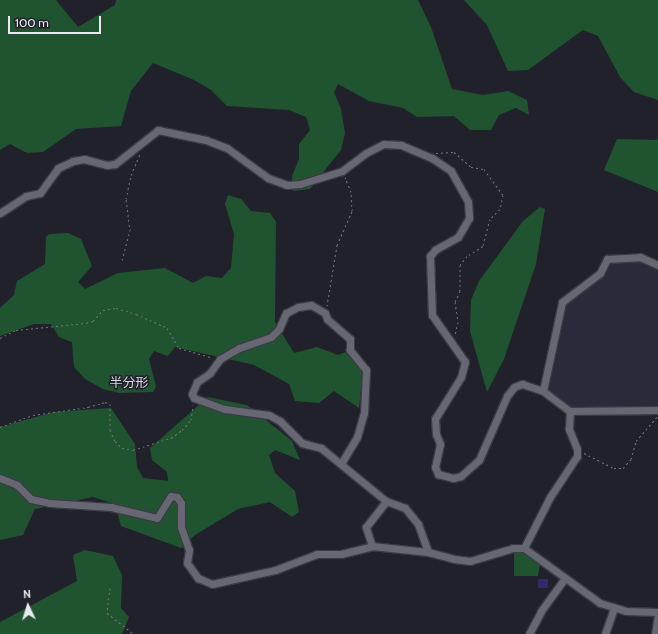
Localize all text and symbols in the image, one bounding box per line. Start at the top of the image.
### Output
scale bar [10,8,103,34]
text: 100 m [15,15,49,30]
district label: 半分形 [110,374,148,390]
north arrow [8,586,48,626]
text: N [23,587,32,601]

